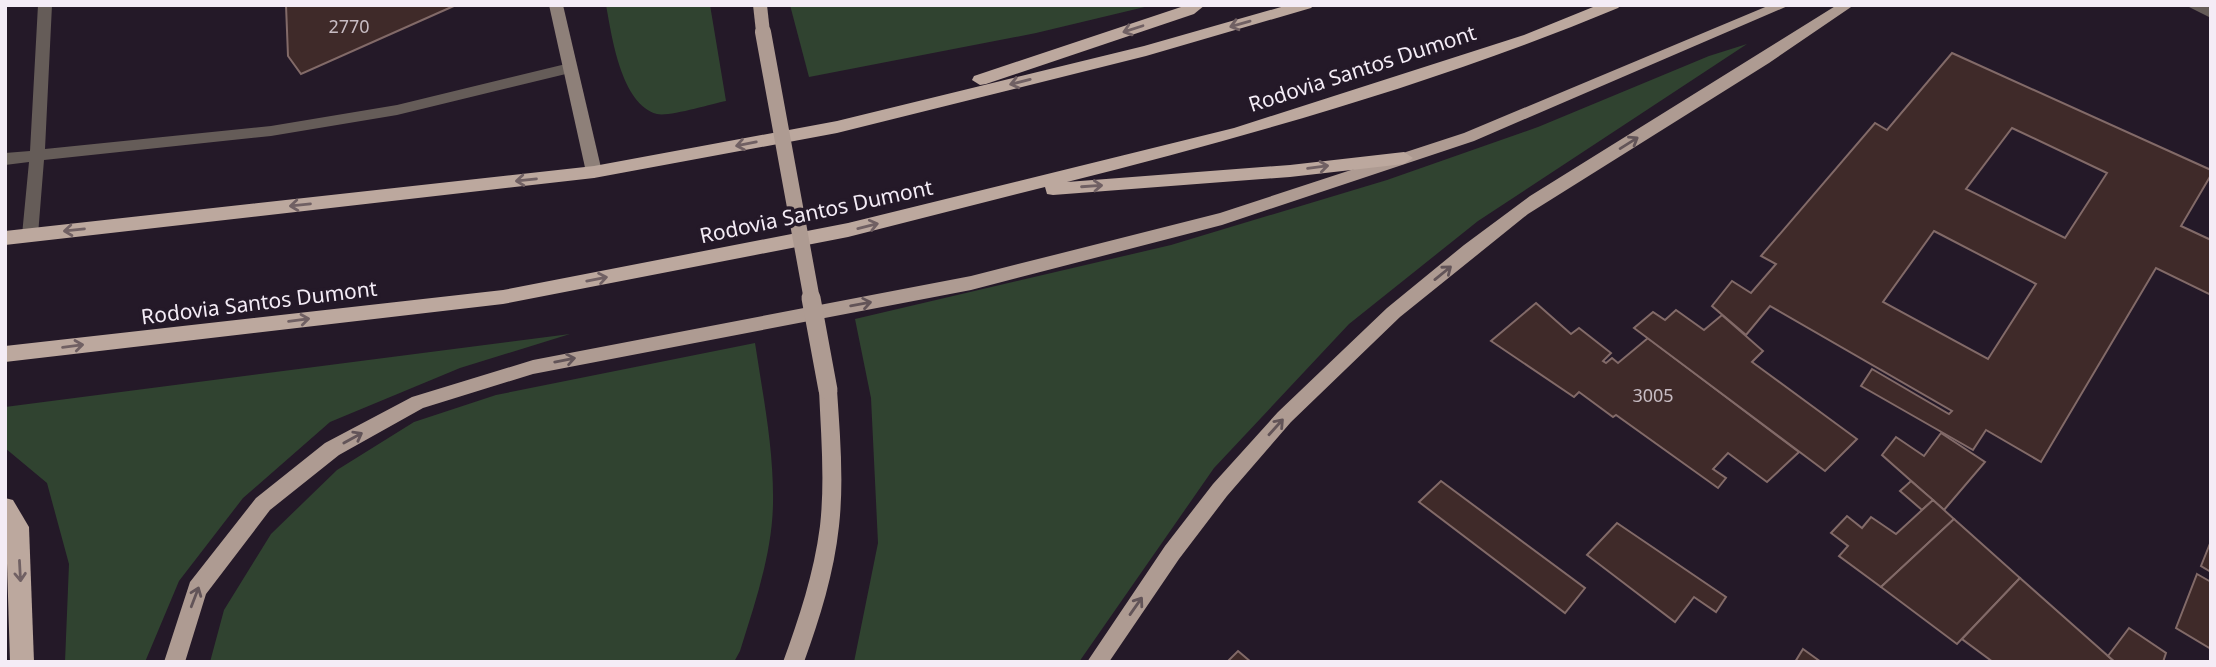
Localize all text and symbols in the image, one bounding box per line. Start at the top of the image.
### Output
house number: 2770 [328,14,370,38]
one-way arrow [1229,18,1252,31]
street label: Rodovia Santos Dumont [1245,18,1480,118]
one-way arrow [1123,24,1145,36]
one-way arrow [1009,76,1032,89]
one-way arrow [1619,135,1639,149]
one-way arrow [735,138,758,151]
one-way arrow [1306,161,1329,174]
one-way arrow [515,173,538,186]
street label: Rodovia Santos Dumont [697,173,936,249]
one-way arrow [1080,180,1103,193]
one-way arrow [289,199,312,212]
one-way arrow [856,218,879,232]
one-way arrow [63,224,85,237]
one-way arrow [1434,265,1452,281]
one-way arrow [585,271,608,285]
street label: Rodovia Santos Dumont [139,274,379,330]
one-way arrow [849,297,872,310]
one-way arrow [287,313,310,326]
one-way arrow [61,339,84,352]
one-way arrow [553,353,576,367]
house number: 3005 [1632,383,1674,407]
one-way arrow [1268,419,1284,437]
one-way arrow [342,431,363,444]
one-way arrow [14,560,27,583]
one-way arrow [190,587,203,608]
one-way arrow [1129,597,1143,616]

